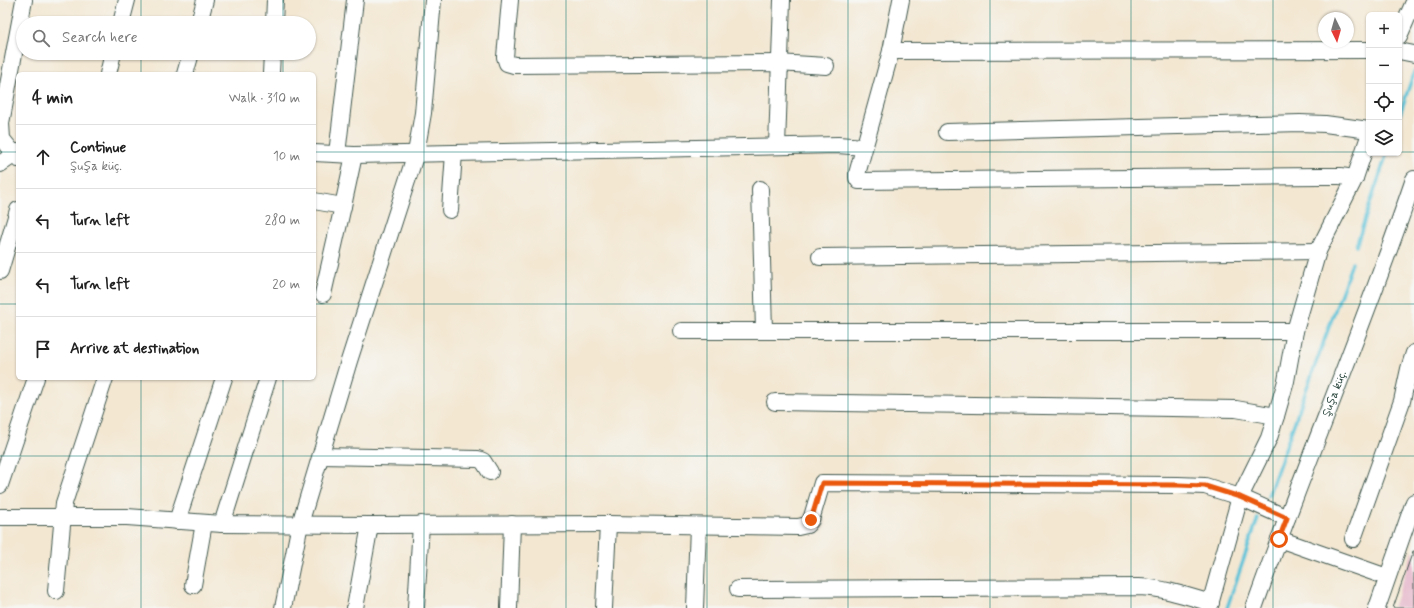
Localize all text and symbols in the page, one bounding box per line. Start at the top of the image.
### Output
north arrow [1318,12,1354,48]
map controls [1366,12,1402,156]
button: + [1366,12,1402,48]
search box [16,16,316,60]
icon: search [30,27,52,49]
text: Search here [62,28,138,48]
button: − [1366,48,1402,84]
button: locate [1366,84,1402,120]
text: 4 min [32,87,73,109]
text: Walk · 310 m [229,90,300,107]
button: layers [1366,120,1402,156]
text: Continue [70,138,126,158]
icon: ahead [32,146,54,168]
text: 10 m [273,148,300,165]
text: Şuşa küç. [70,158,122,175]
icon: left [32,210,54,232]
text: Turn left [70,211,130,231]
text: 280 m [265,212,300,229]
icon: left [32,274,54,296]
text: Turn left [70,275,130,295]
text: 20 m [272,276,300,293]
icon: arrive [32,338,54,360]
text: Arrive at destination [70,339,199,359]
street label: Şuşa küç. [1319,368,1351,419]
route end [802,511,820,529]
route start [1270,530,1288,548]

